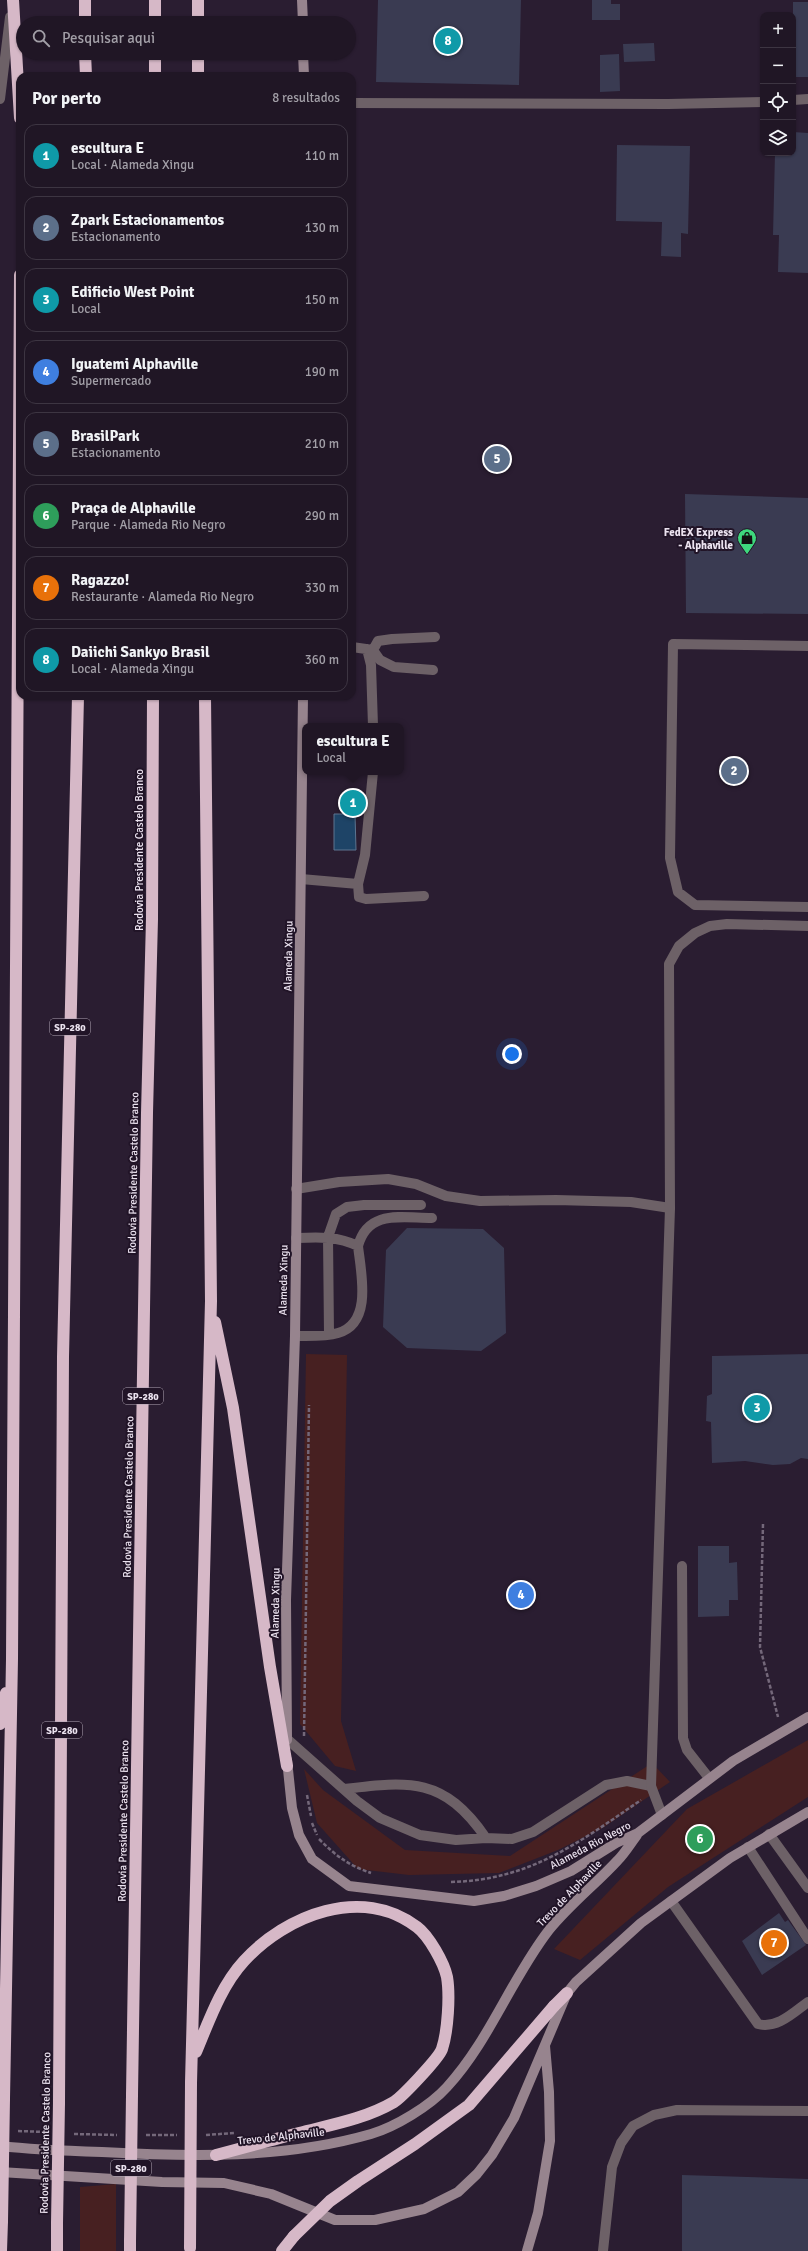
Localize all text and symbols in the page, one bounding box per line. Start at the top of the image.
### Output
map controls [760,12,796,156]
button: + [760,12,796,48]
search box [16,16,356,60]
pin: 8 [435,26,461,56]
icon: search [30,27,52,49]
text: Pesquisar aqui [62,29,155,47]
button: − [760,48,796,84]
button: locate [760,84,796,120]
text: Por perto [32,88,101,109]
text: 8 resultados [272,90,340,106]
button: layers [760,120,796,156]
text: escultura E [71,139,144,157]
text: 1 [42,148,50,164]
text: 110 m [305,148,339,164]
text: Local · Alameda Xingu [71,157,194,173]
text: Zpark Estacionamentos [71,211,224,229]
text: 2 [42,220,50,236]
text: 130 m [305,220,339,236]
text: Estacionamento [71,229,161,245]
text: Edificio West Point [71,283,195,301]
text: 3 [42,292,50,308]
text: 150 m [305,292,339,308]
text: Local [71,301,101,317]
text: Iguatemi Alphaville [71,355,198,373]
text: 4 [42,364,50,380]
text: 190 m [305,364,339,380]
text: Supermercado [71,373,151,389]
text: BrasilPark [71,427,140,445]
text: 5 [42,436,50,452]
text: 210 m [305,436,339,452]
pin: 5 [484,444,510,474]
text: Estacionamento [71,445,161,461]
text: Praça de Alphaville [71,499,196,517]
text: 6 [42,508,50,524]
text: 290 m [305,508,339,524]
text: Parque · Alameda Rio Negro [71,517,225,533]
place label: FedEX Express - Alphaville [664,526,734,552]
shop icon: FedEX Express - Alphaville [736,527,758,555]
text: Ragazzo! [71,571,129,589]
text: 7 [42,580,50,596]
text: 330 m [305,580,339,596]
text: Restaurante · Alameda Rio Negro [71,589,254,605]
text: Daiichi Sankyo Brasil [71,643,210,661]
text: 8 [42,652,50,668]
text: 360 m [305,652,339,668]
text: Local · Alameda Xingu [71,661,194,677]
popup [302,723,404,775]
text: escultura E [316,732,390,750]
text: Local [316,750,346,766]
pin: 2 [721,756,747,786]
street label: Rodovia Presidente Castelo Branco [133,769,146,931]
pin: 1 [340,788,366,818]
street label: Alameda Xingu [281,920,296,992]
road number: SP-280 [50,1019,90,1035]
your location [502,1044,522,1064]
street label: Rodovia Presidente Castelo Branco [126,1092,141,1254]
street label: Alameda Xingu [276,1244,291,1316]
road number: SP-280 [123,1388,163,1404]
pin: 3 [744,1393,770,1423]
street label: Rodovia Presidente Castelo Branco [121,1416,136,1578]
street label: Alameda Xingu [268,1567,283,1639]
pin: 4 [508,1580,534,1610]
road number: SP-280 [42,1722,82,1738]
street label: Rodovia Presidente Castelo Branco [116,1740,131,1902]
street label: Alameda Rio Negro [548,1819,633,1872]
pin: 6 [687,1824,713,1854]
street label: Trevo de Alphaville [534,1857,604,1929]
pin: 7 [761,1928,787,1958]
street label: Rodovia Presidente Castelo Branco [38,2052,53,2214]
street label: Trevo de Alphaville [237,2125,325,2148]
road number: SP-280 [111,2160,151,2176]

